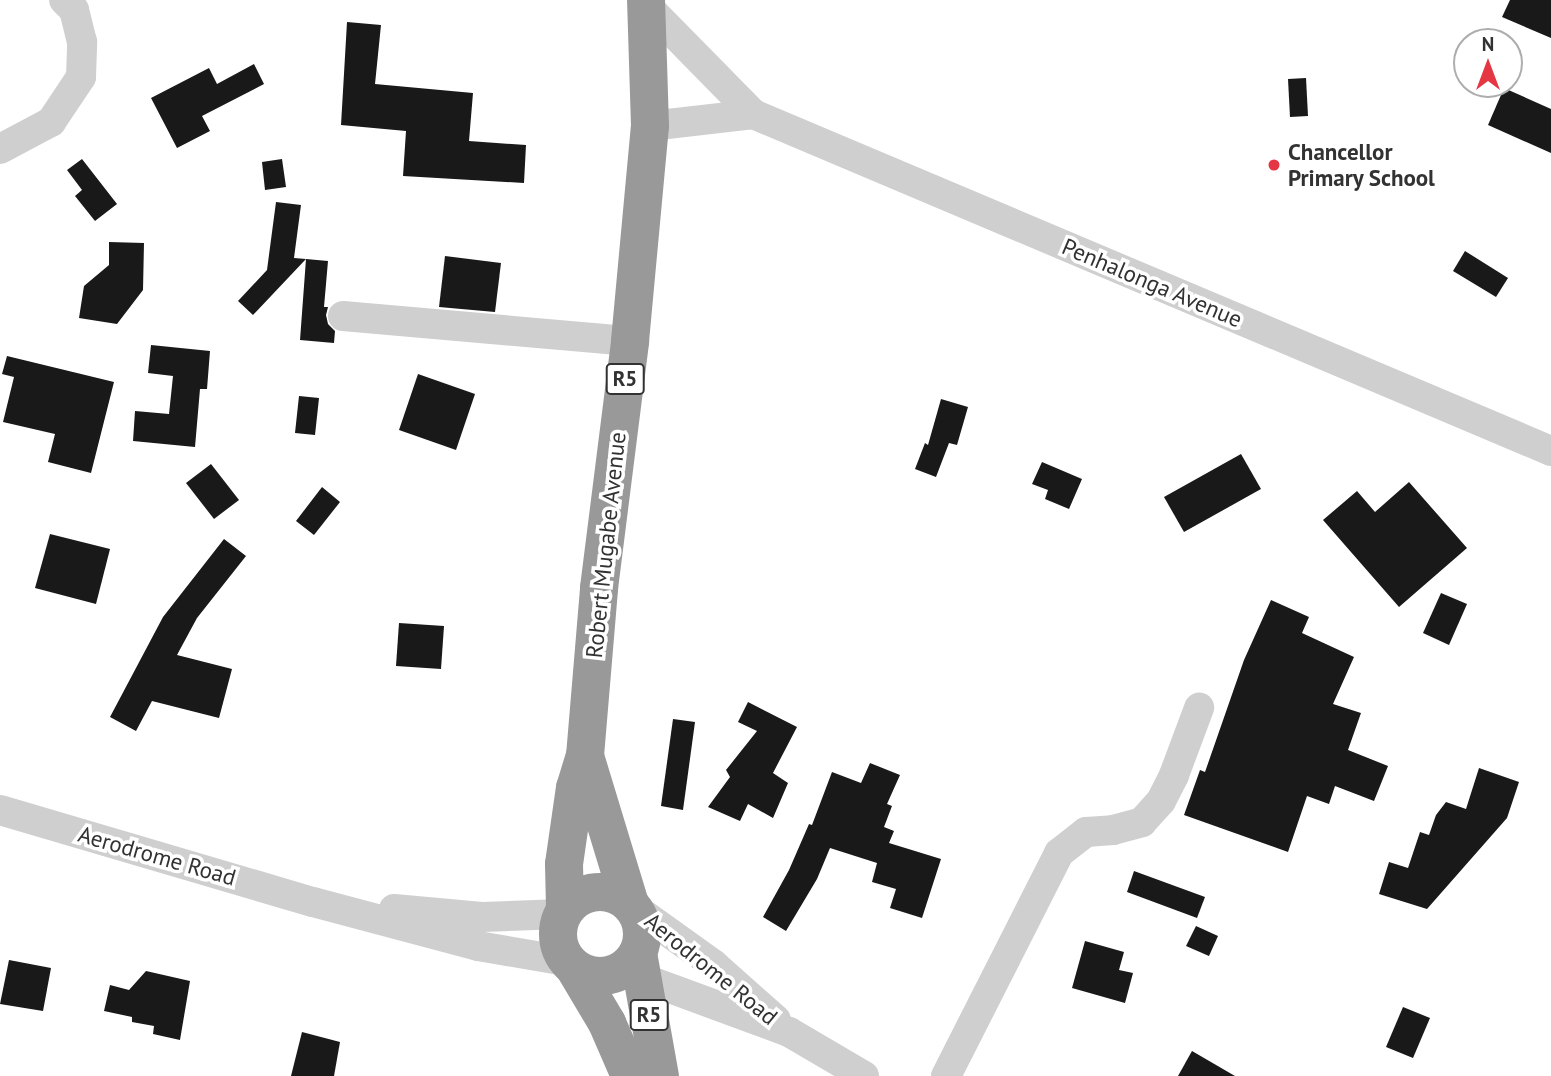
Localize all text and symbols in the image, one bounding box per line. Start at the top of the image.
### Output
north arrow [1453,28,1523,98]
text: N [1482,32,1494,56]
place label: Chancellor Primary School [1288,138,1436,192]
marker: Chancellor Primary School [1266,157,1282,173]
street label: Penhalonga Avenue [1057,232,1247,334]
road number: R5 [604,362,646,396]
street label: Robert Mugabe Avenue [580,430,632,660]
street label: Aerodrome Road [75,820,239,892]
street label: Aerodrome Road [639,907,783,1031]
road number: R5 [628,998,670,1032]

